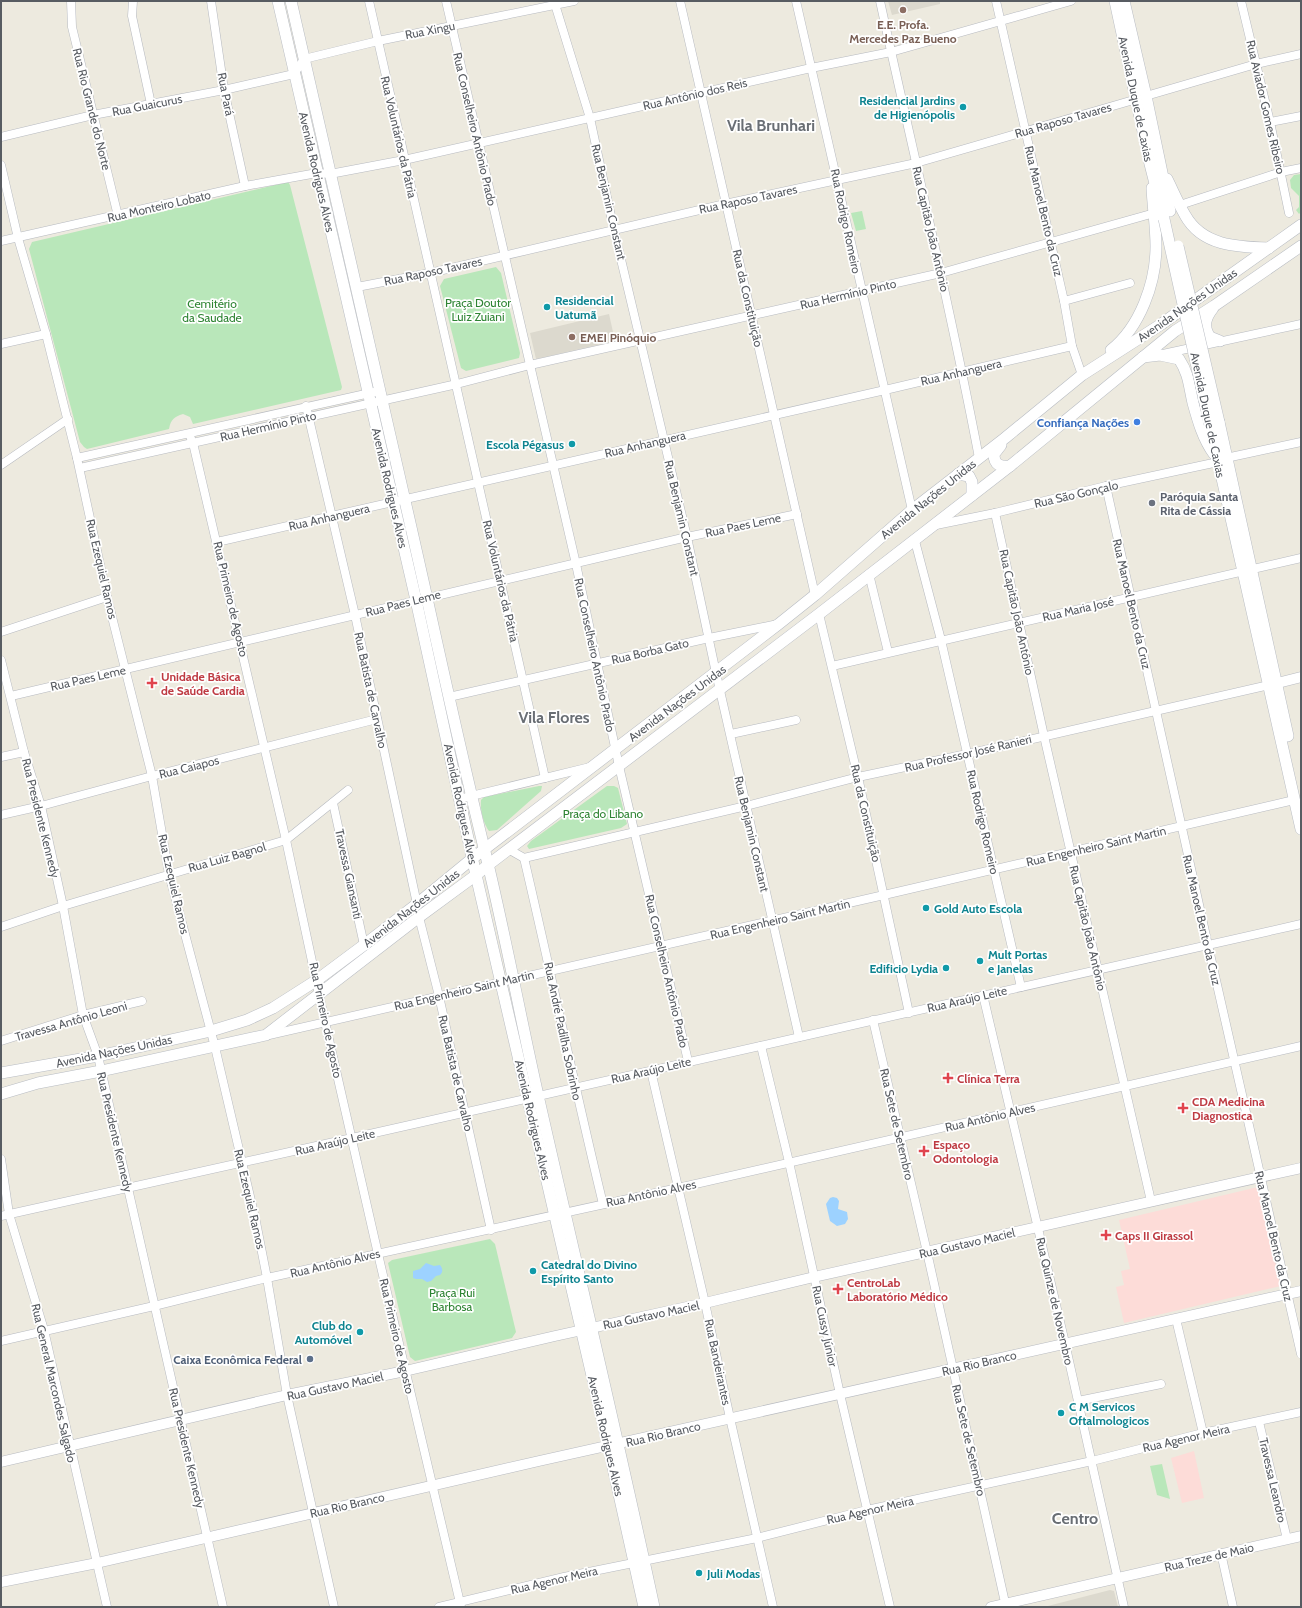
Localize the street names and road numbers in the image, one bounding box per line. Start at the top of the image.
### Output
street label: Rua Xingu [404,18,456,42]
street label: Avenida Duque de Caxias [1115,35,1157,163]
street label: Rua Aviador Gomes Ribeiro [1243,39,1289,176]
street label: Rua Rio Grande do Norte [70,46,114,172]
street label: Rua Conselheiro Antônio Prado [450,51,500,208]
street label: Rua Pará [214,71,238,117]
street label: Rua Voluntários da Pátria [378,75,420,200]
street label: Rua Antônio dos Reis [641,75,749,113]
street label: Rua Guaicurus [111,91,183,119]
street label: Rua Raposo Tavares [1013,99,1113,141]
street label: Avenida Rodrigues Alves [296,110,338,234]
street label: Rua Benjamin Constant [588,143,630,261]
street label: Rua Manoel Bento da Cruz [1022,144,1066,278]
street label: Rua Capitão João Antônio [909,165,953,294]
street label: Rua Rodrigo Romeiro [828,167,865,275]
street label: Rua Raposo Tavares [698,181,798,217]
street label: Rua Monteiro Lobato [106,187,213,225]
street label: Rua da Constituição [729,248,767,349]
street label: Rua Raposo Tavares [383,253,483,289]
street label: Avenida Nações Unidas [1134,265,1240,345]
street label: Rua Hermínio Pinto [798,276,898,312]
street label: Avenida Duque de Caxias [1187,351,1229,479]
street label: Rua Anhanguera [919,355,1003,389]
street label: Rua Hermínio Pinto [218,408,318,444]
street label: Avenida Rodrigues Alves [369,426,411,550]
street label: Rua Anhanguera [603,427,687,461]
street label: Avenida Nações Unidas [877,456,979,542]
street label: Rua Benjamin Constant [661,459,703,577]
street label: Rua São Gonçalo [1033,477,1120,511]
street label: Rua Anhanguera [287,500,371,534]
street label: Rua Paes Leme [704,510,782,540]
street label: Rua Ezequiel Ramos [83,517,121,621]
street label: Rua Voluntários da Pátria [480,519,522,644]
street label: Rua Manoel Bento da Cruz [1110,537,1154,671]
street label: Rua Primeiro de Agosto [210,540,252,659]
street label: Rua Capitão João Antônio [996,548,1038,677]
street label: Rua Conselheiro Antônio Prado [571,577,619,734]
street label: Rua Paes Leme [364,586,442,620]
street label: Rua Maria José [1041,594,1115,624]
street label: Rua Batista de Carvalho [351,630,391,750]
street label: Rua Borba Gato [610,635,690,667]
street label: Avenida Nações Unidas [625,661,729,745]
street label: Rua Paes Leme [49,662,127,694]
street label: Rua Professor José Ranieri [903,731,1033,775]
street label: Avenida Rodrigues Alves [441,742,481,866]
street label: Rua Caiapos [157,752,221,782]
street label: Rua Presidente Kennedy [19,757,63,879]
street label: Rua da Constituição [847,763,885,864]
street label: Rua Rodrigo Romeiro [964,768,1002,876]
street label: Rua Benjamin Constant [731,775,773,893]
street label: Rua Engenheiro Saint Martin [1025,823,1168,869]
street label: Travessa Giansanti [332,828,366,920]
street label: Rua Ezequiel Ramos [155,832,193,936]
street label: Rua Luiz Bagnol [186,839,268,875]
street label: Rua Manoel Bento da Cruz [1180,853,1224,987]
street label: Rua Capitão João Antônio [1066,864,1110,993]
street label: Avenida Nações Unidas [360,866,462,950]
street label: Rua Conselheiro Antônio Prado [642,893,692,1050]
street label: Rua Engenheiro Saint Martin [709,896,852,942]
street label: Rua Primeiro de Agosto [306,961,346,1080]
street label: Rua André Padilha Sobrinho [541,961,585,1102]
street label: Rua Engenheiro Saint Martin [393,967,536,1013]
street label: Rua Araújo Leite [926,983,1008,1015]
street label: Travessa Antônio Leoni [13,998,129,1044]
street label: Rua Batista de Carvalho [435,1013,477,1133]
street label: Avenida Nações Unidas [55,1031,173,1071]
street label: Rua Araújo Leite [610,1054,692,1086]
street label: Avenida Rodrigues Alves [512,1058,554,1182]
street label: Rua Sete de Setembro [877,1067,917,1182]
street label: Rua Presidente Kennedy [94,1070,136,1194]
street label: Rua Antônio Alves [944,1099,1037,1135]
street label: Rua Araújo Leite [294,1126,376,1158]
street label: Rua Ezequiel Ramos [231,1147,269,1251]
street label: Rua Manoel Bento da Cruz [1252,1169,1296,1303]
street label: Rua Antônio Alves [604,1176,698,1210]
street label: Rua Gustavo Maciel [917,1225,1017,1261]
street label: Rua Quinze de Novembro [1033,1236,1077,1367]
street label: Rua Antônio Alves [289,1245,382,1281]
street label: Rua Primeiro de Agosto [376,1277,418,1396]
street label: Rua Cussy Júnior [809,1284,841,1368]
street label: Rua Gustavo Maciel [601,1297,701,1333]
street label: Rua General Marcondes Salgado [28,1302,80,1464]
street label: Rua Bandeirantes [702,1317,734,1407]
street label: Rua Rio Branco [940,1347,1018,1379]
street label: Rua Gustavo Maciel [285,1368,385,1404]
street label: Avenida Rodrigues Alves [585,1374,627,1498]
street label: Rua Sete de Setembro [949,1383,989,1498]
street label: Rua Presidente Kennedy [166,1386,208,1510]
street label: Rua Rio Branco [624,1418,702,1450]
street label: Rua Agenor Meira [1141,1421,1231,1455]
street label: Travessa Leandro [1256,1436,1290,1524]
street label: Rua Rio Branco [308,1489,386,1521]
street label: Rua Agenor Meira [825,1493,915,1527]
street label: Rua Treze de Maio [1163,1539,1256,1575]
street label: Rua Agenor Meira [509,1563,599,1597]

